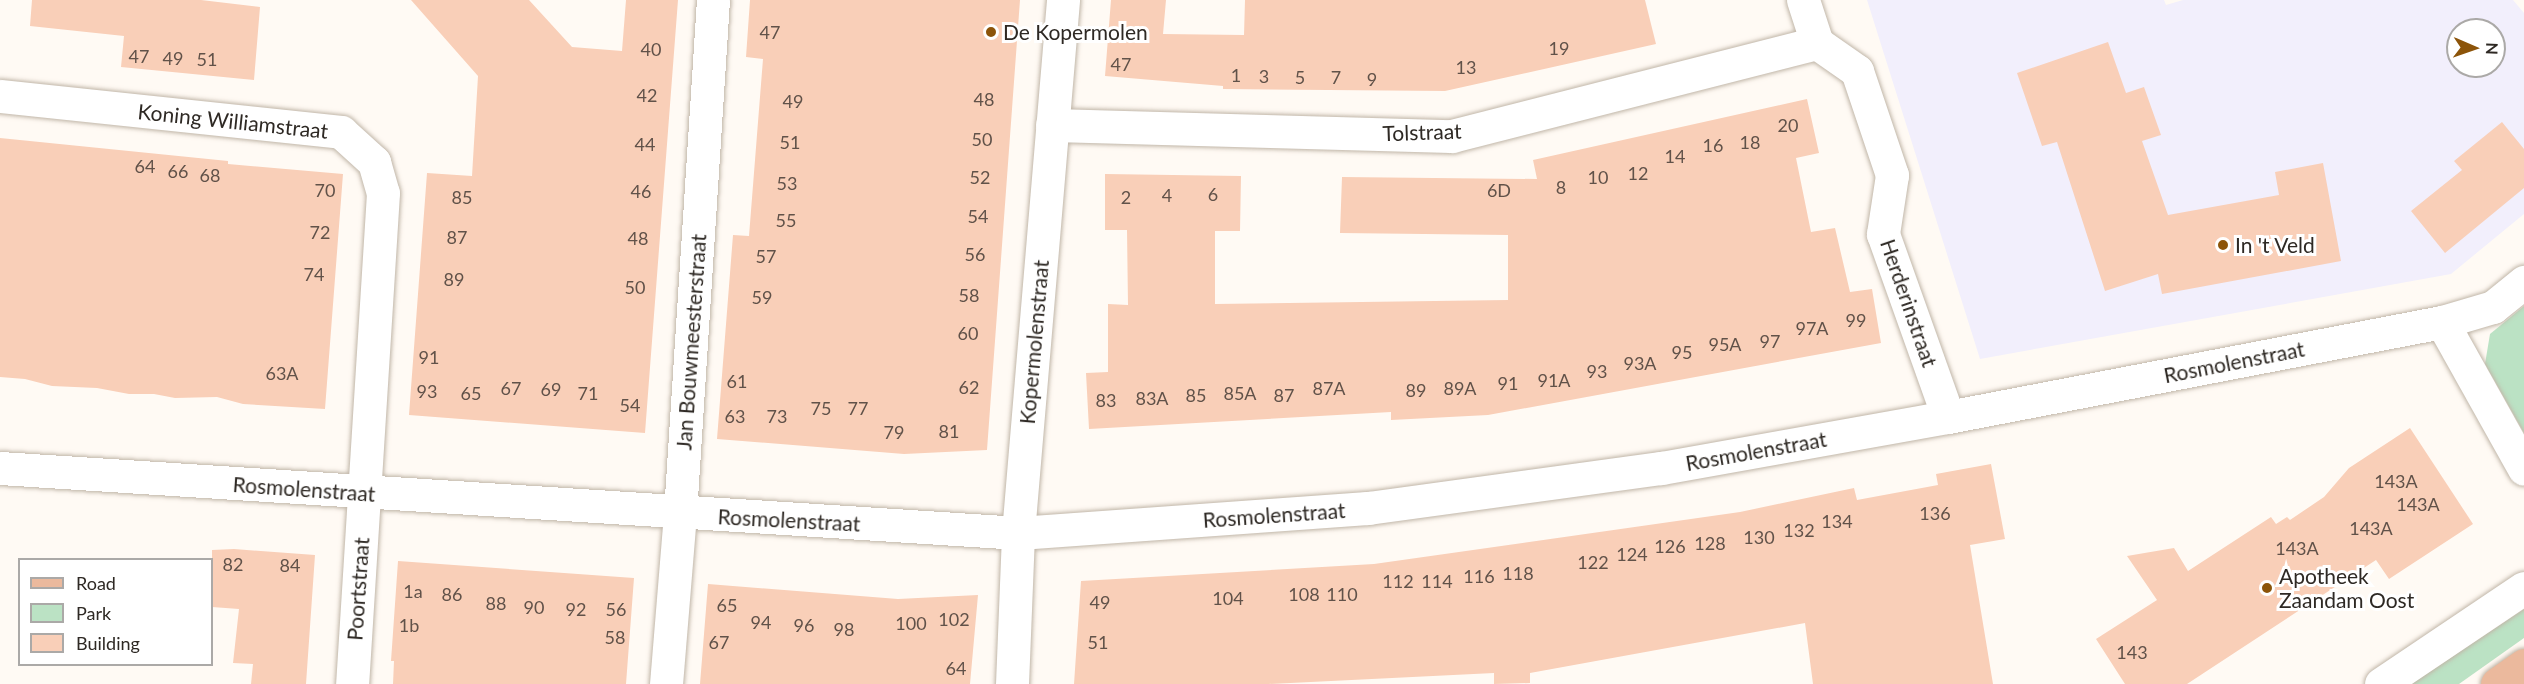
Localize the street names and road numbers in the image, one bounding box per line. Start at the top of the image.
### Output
street label: Koning Williamstraat [136,98,330,144]
street label: Tolstraat [1382,118,1462,146]
street label: Jan Bouwmeesterstraat [671,233,711,451]
street label: Herderinstraat [1875,236,1943,370]
street label: Kopermolenstraat [1014,259,1054,425]
street label: Rosmolenstraat [2162,336,2306,388]
street label: Rosmolenstraat [1684,426,1828,476]
street label: Rosmolenstraat [232,471,376,507]
street label: Rosmolenstraat [1202,497,1346,533]
street label: Rosmolenstraat [717,504,861,536]
street label: Poortstraat [342,537,374,641]

